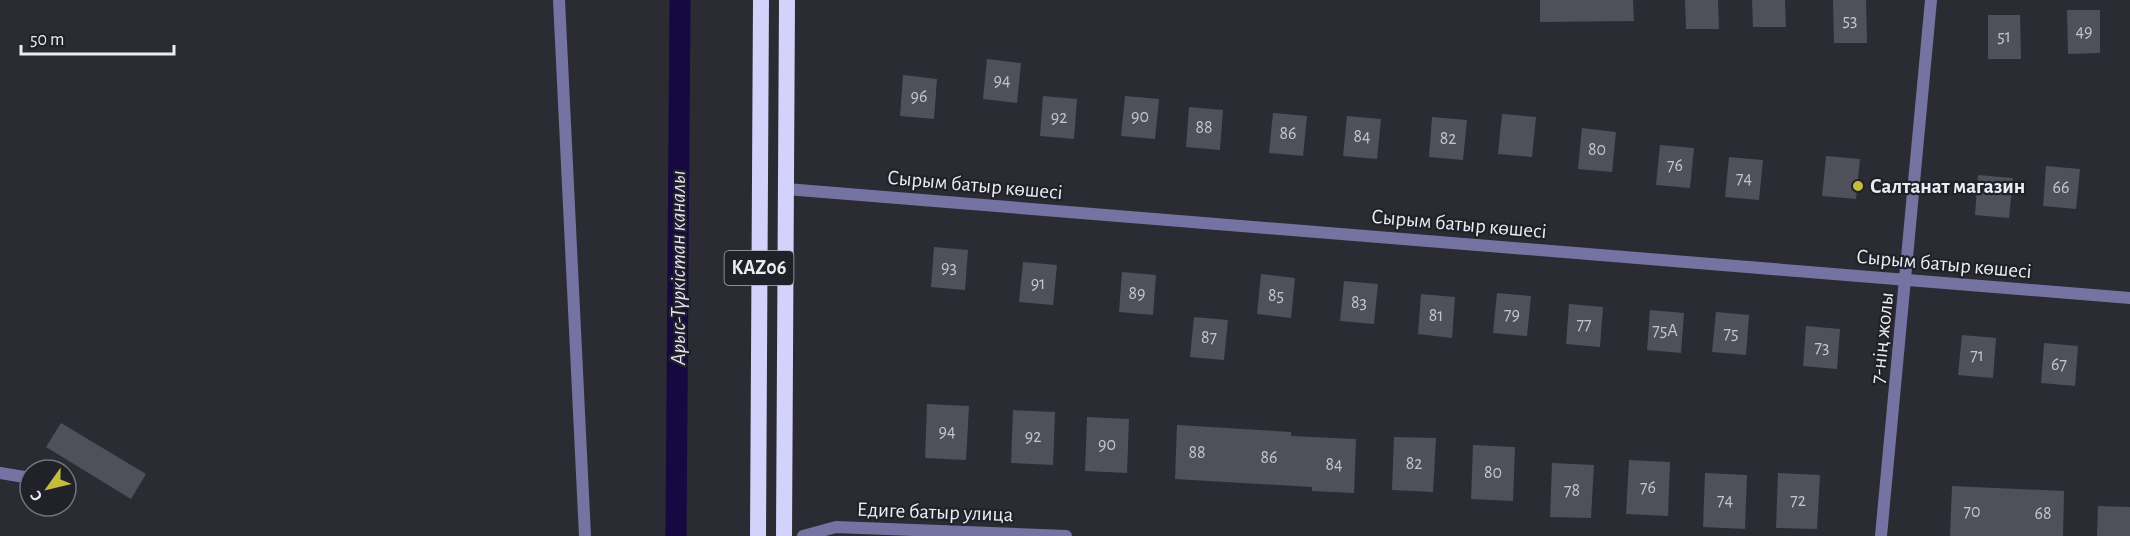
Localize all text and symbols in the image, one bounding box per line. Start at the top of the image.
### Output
house number: 53 [1843,12,1857,30]
scale bar [21,18,174,56]
house number: 49 [2075,23,2093,41]
house number: 51 [1997,28,2011,46]
text: 50 m [30,31,64,49]
house number: 94 [993,72,1011,90]
house number: 96 [911,88,927,106]
house number: 90 [1131,108,1149,126]
house number: 92 [1051,109,1067,127]
house number: 88 [1195,119,1213,137]
house number: 86 [1280,125,1297,143]
house number: 84 [1353,128,1371,146]
house number: 82 [1440,130,1456,148]
house number: 80 [1588,141,1606,159]
house number: 76 [1667,157,1683,175]
street label: Сырым батыр көшесі [887,167,1063,203]
water label: Арыс-Түркістан каналы [667,170,690,367]
house number: 74 [1736,170,1752,188]
place label: Салтанат магазин [1870,176,2025,197]
marker: Салтанат магазин [1851,179,1865,193]
house number: 66 [2053,179,2069,197]
street label: Сырым батыр көшесі [1371,206,1547,242]
street label: Сырым батыр көшесі [1856,246,2032,282]
road number: KАZ06 [724,251,794,285]
house number: 93 [941,259,957,277]
house number: 91 [1031,275,1045,293]
house number: 89 [1129,285,1146,303]
house number: 85 [1268,287,1284,305]
street label: 7-нің жолы [1867,291,1897,385]
house number: 83 [1351,294,1367,312]
house number: 79 [1504,306,1520,324]
house number: 81 [1429,307,1443,325]
house number: 77 [1576,316,1592,334]
house number: 75А [1652,322,1678,340]
house number: 75 [1723,325,1739,343]
house number: 87 [1201,329,1217,347]
house number: 73 [1815,339,1829,357]
house number: 71 [1970,347,1984,365]
house number: 67 [2051,356,2067,374]
house number: 94 [938,423,956,441]
house number: 92 [1025,428,1041,446]
house number: 90 [1098,436,1116,454]
house number: 88 [1188,444,1206,462]
house number: 86 [1261,449,1278,467]
house number: 82 [1406,455,1422,473]
house number: 84 [1325,456,1343,474]
north arrow [18,458,78,518]
house number: 80 [1484,464,1502,482]
house number: 76 [1640,479,1656,497]
house number: 78 [1564,482,1580,500]
text: С [27,488,46,504]
house number: 74 [1717,492,1733,510]
house number: 72 [1790,492,1806,510]
street label: Едиге батыр улица [856,499,1014,525]
house number: 70 [1963,503,1981,521]
house number: 68 [2035,505,2052,523]

